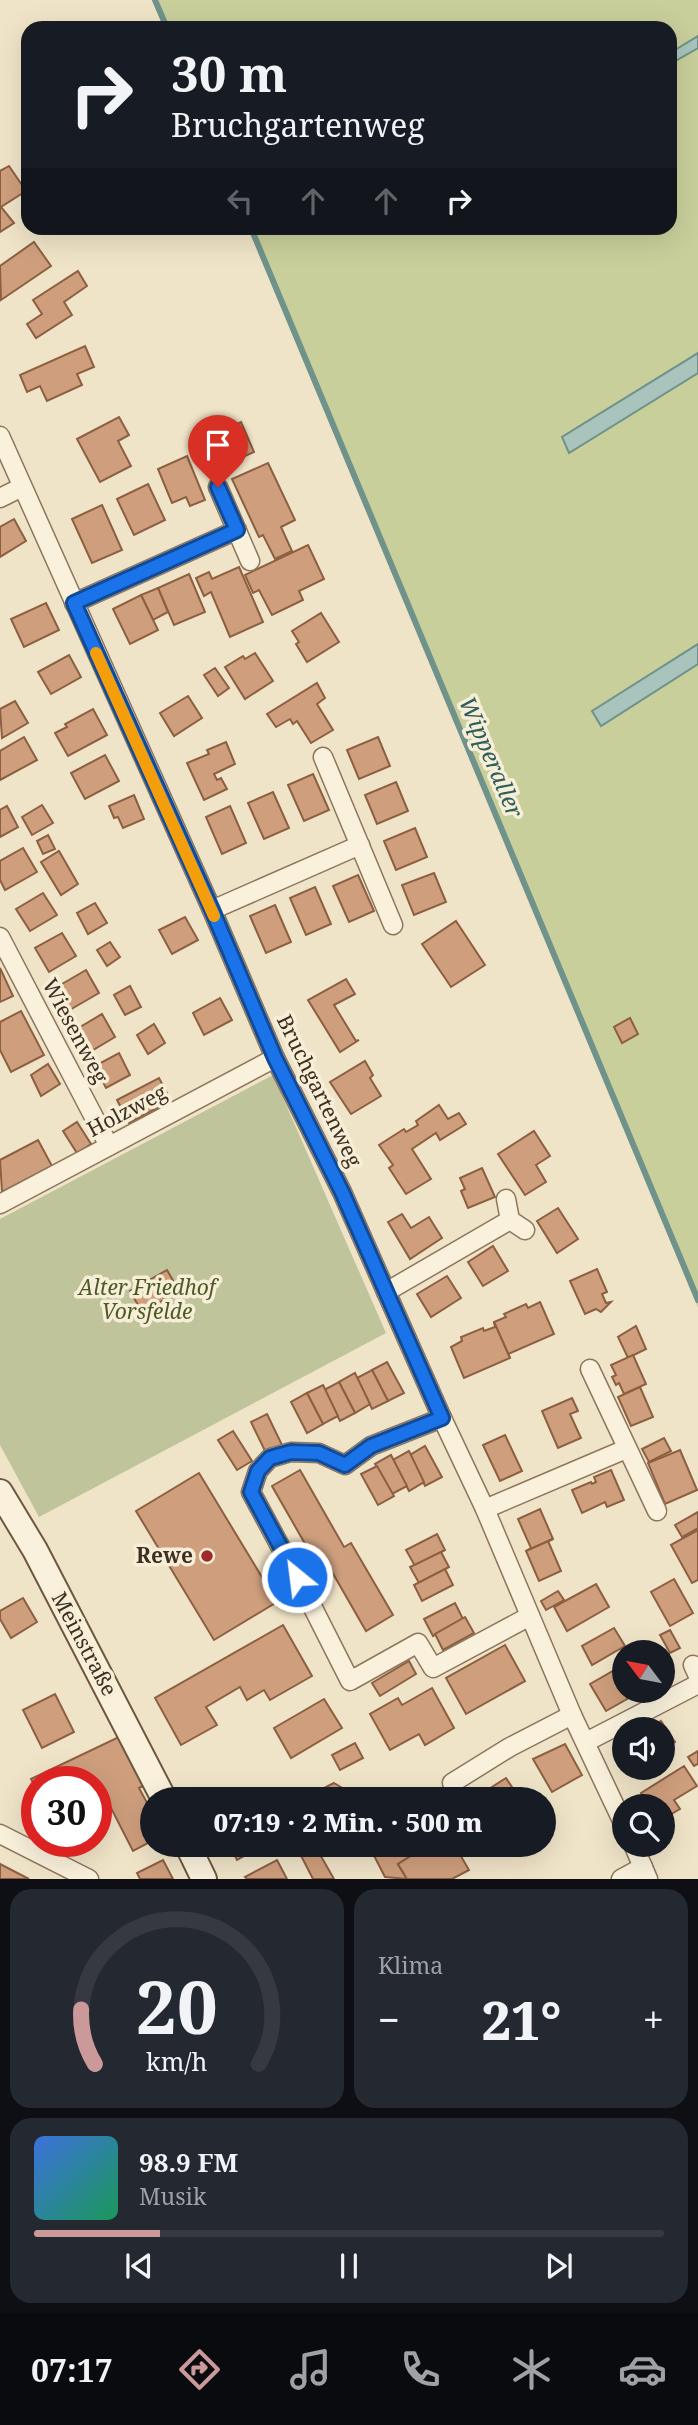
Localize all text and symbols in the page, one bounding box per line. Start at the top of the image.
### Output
text: 30 m [171,40,287,106]
icon: right [56,49,147,140]
text: Bruchgartenweg [171,103,425,146]
icon: left [221,182,259,220]
icon: ahead [294,182,332,220]
icon: ahead [367,182,405,220]
icon: right [440,182,478,220]
pin [188,415,248,487]
icon: arrive [199,426,237,464]
water label: Wipperaller [452,691,532,822]
street label: Wiesenweg [37,973,116,1088]
street label: Bruchgartenweg [271,1010,369,1172]
street label: Holzweg [82,1077,172,1143]
park label: Alter Friedhof Vorsfelde [77,1273,220,1325]
position arrow [260,1540,334,1614]
place label: Rewe [136,1541,193,1569]
marker: Rewe [199,1548,215,1564]
street label: Meinstraße [46,1587,124,1701]
north arrow [612,1640,676,1703]
map controls [612,1640,675,1857]
button: sound [612,1717,675,1780]
speed limit sign: 30 [21,1766,112,1857]
button: search [612,1794,675,1857]
text: 07:19 · 2 Min. · 500 m [214,1804,482,1840]
text: Klima [378,1949,443,1981]
text: 20 [136,1957,218,2056]
text: 21° [481,1984,561,2055]
text: − [378,1993,400,2045]
text: + [643,1993,664,2045]
text: km/h [146,2044,208,2078]
text: 98.9 FM [139,2144,238,2180]
text: Musik [139,2180,206,2212]
icon: previous [120,2247,158,2285]
icon: pause [330,2247,368,2285]
icon: next [540,2247,578,2285]
icon: directions [175,2345,224,2394]
icon: music [286,2345,335,2394]
icon: phone [396,2345,445,2394]
icon: climate [507,2345,556,2394]
icon: car [618,2345,667,2394]
text: 07:17 [31,2348,113,2391]

